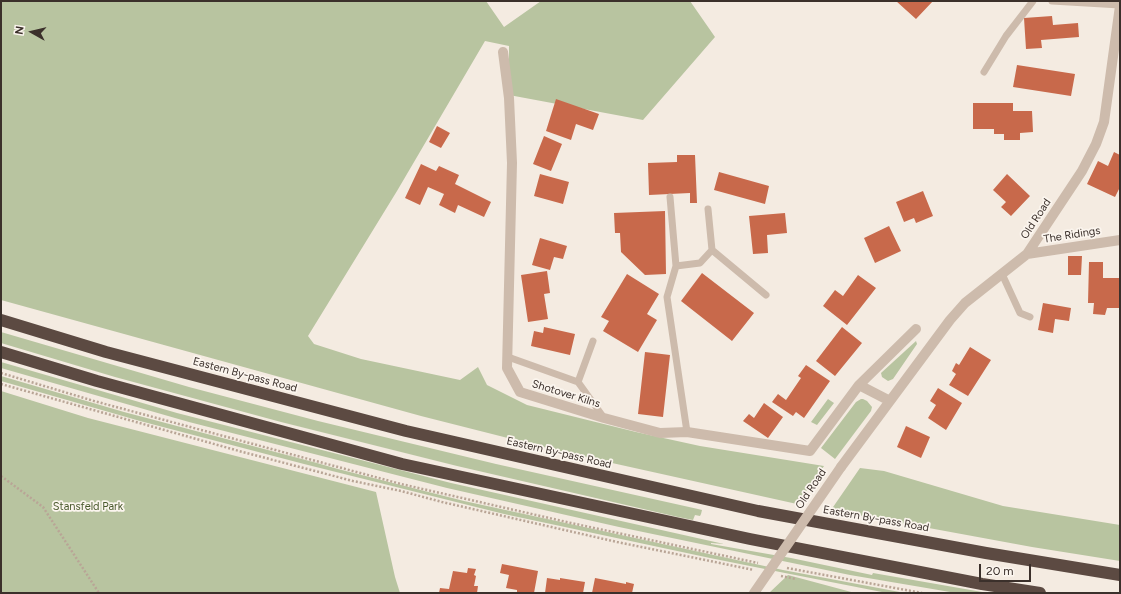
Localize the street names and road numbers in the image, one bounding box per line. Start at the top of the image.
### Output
street label: Old Road [1018,196,1054,242]
street label: The Ridings [1043,224,1101,246]
street label: Eastern By-pass Road [191,355,299,395]
street label: Shotover Kilns [530,377,602,411]
street label: Eastern By-pass Road [505,434,613,472]
street label: Old Road [793,466,829,512]
street label: Eastern By-pass Road [822,503,930,535]

